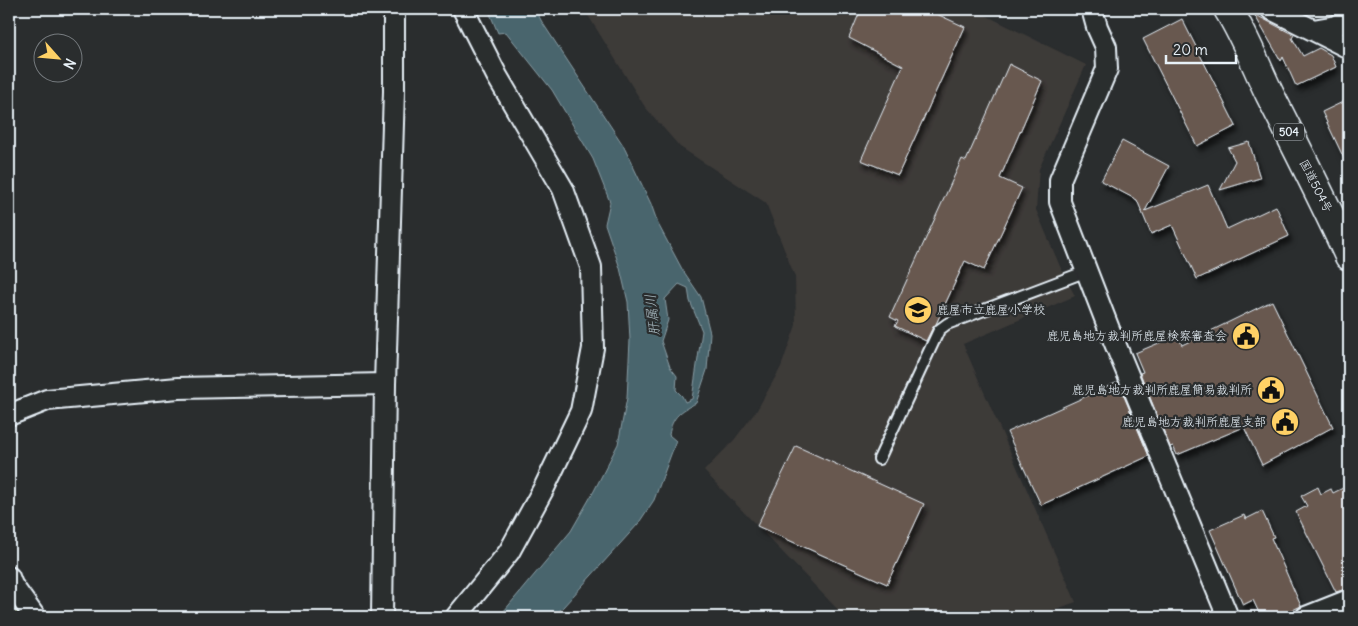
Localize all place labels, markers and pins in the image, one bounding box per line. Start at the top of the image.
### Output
school or university icon: 鹿屋市立鹿屋小学校 [903,295,933,325]
place label: 鹿屋市立鹿屋小学校 [937,302,1045,317]
public building icon: 鹿児島地方裁判所鹿屋検察審査会 [1231,321,1261,351]
place label: 鹿児島地方裁判所鹿屋検察審査会 [1047,328,1227,343]
public building icon: 鹿児島地方裁判所鹿屋簡易裁判所 [1256,375,1286,405]
place label: 鹿児島地方裁判所鹿屋簡易裁判所 [1072,382,1252,397]
public building icon: 鹿児島地方裁判所鹿屋支部 [1270,407,1300,437]
place label: 鹿児島地方裁判所鹿屋支部 [1122,414,1266,429]

